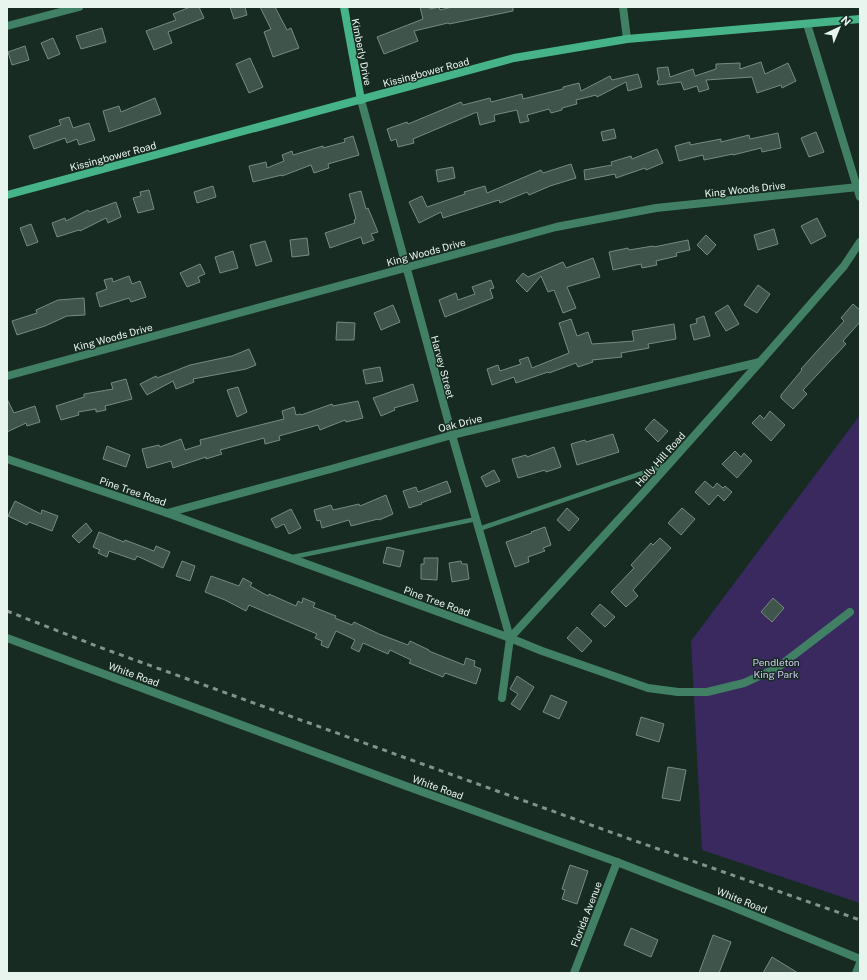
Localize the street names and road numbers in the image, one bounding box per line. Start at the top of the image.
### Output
street label: Kimberly Drive [350,17,374,87]
street label: Kissingbower Road [382,55,471,89]
street label: Kissingbower Road [69,139,158,173]
street label: King Woods Drive [704,179,786,199]
street label: King Woods Drive [385,236,467,268]
street label: King Woods Drive [72,321,154,353]
street label: Harvey Street [429,334,457,400]
street label: Oak Drive [437,412,483,434]
street label: Holly Hill Road [632,429,688,489]
street label: Pine Tree Road [98,474,168,508]
street label: Pine Tree Road [402,583,472,619]
street label: White Road [107,659,161,689]
street label: White Road [411,772,465,802]
street label: Florida Avenue [568,879,604,948]
street label: White Road [715,884,769,916]

